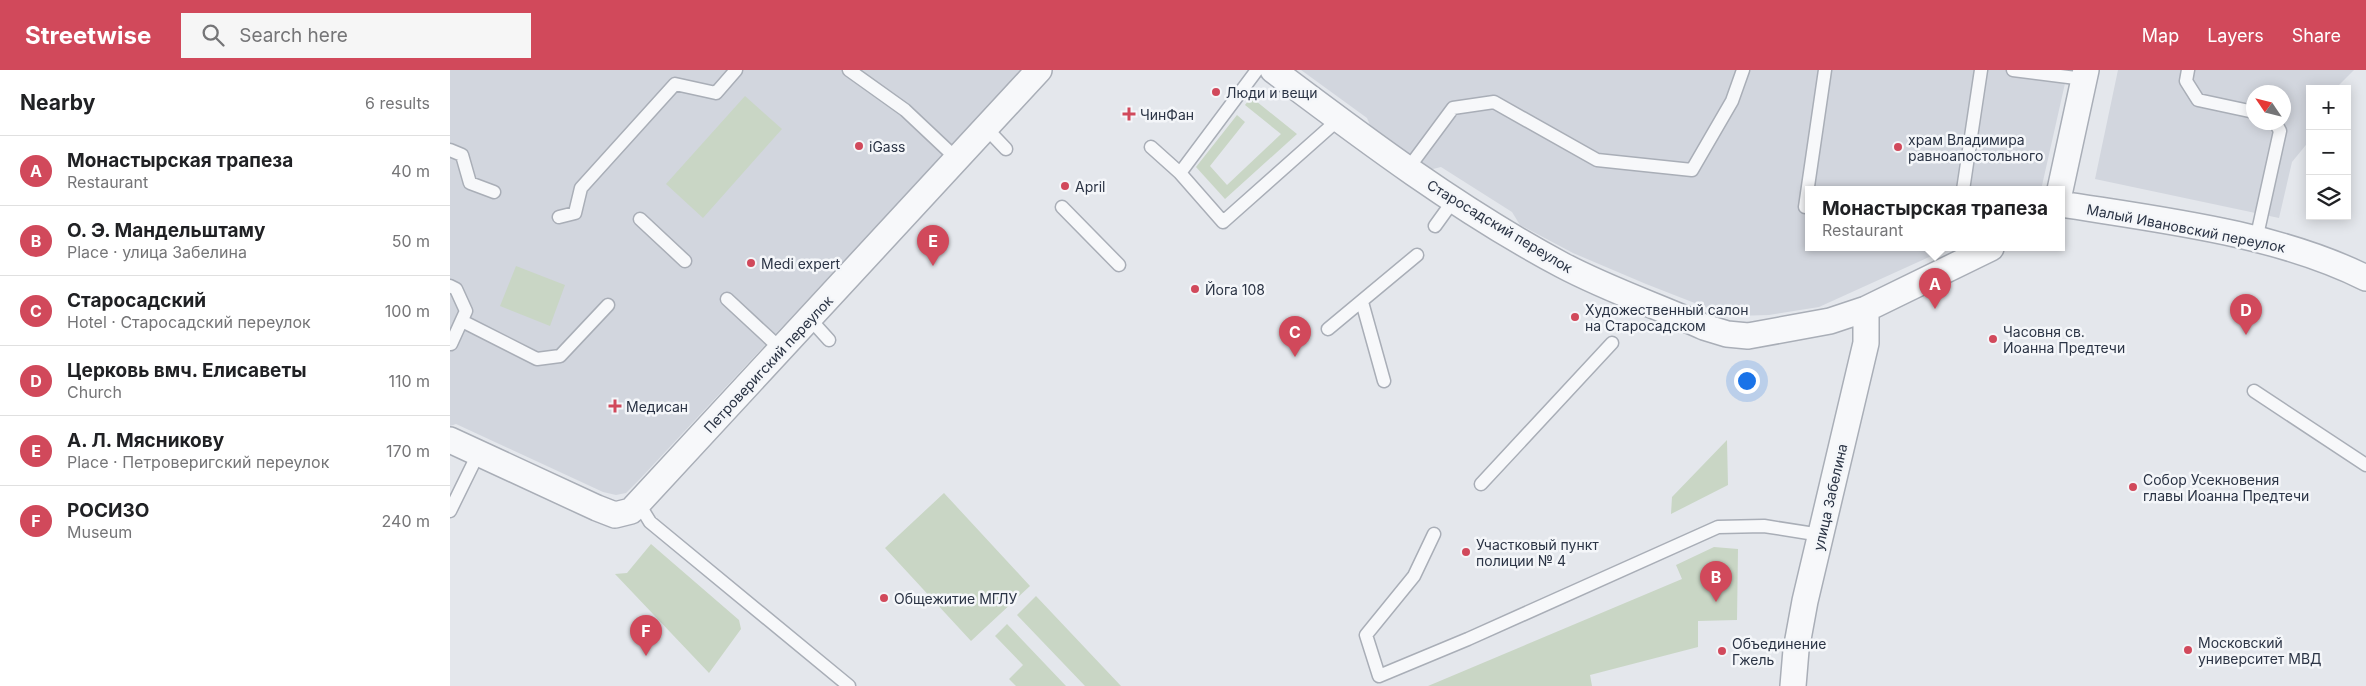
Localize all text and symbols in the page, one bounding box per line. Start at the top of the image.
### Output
search box [181,13,531,58]
text: Streetwise [25,21,151,50]
icon: search [199,21,227,49]
text: Search here [239,24,348,47]
text: Map [2142,25,2179,46]
text: Layers [2207,25,2264,46]
text: Share [2292,25,2341,46]
place label: Люди и вещи [1226,84,1318,101]
north arrow [2246,85,2291,130]
map controls [2306,85,2351,220]
button: + [2306,85,2351,130]
marker: Люди и вещи [1210,86,1222,98]
text: Nearby [20,90,95,115]
text: 6 results [365,93,430,113]
place label: ЧинФан [1140,106,1194,123]
marker: ЧинФан [1122,107,1136,121]
button: − [2306,130,2351,175]
place label: храм Владимира равноапостольного [1908,131,2043,164]
place label: iGass [869,138,905,155]
marker: iGass [853,140,865,152]
marker: храм Владимира равноапостольного [1892,141,1904,153]
text: Монастырская трапеза [67,149,293,172]
text: A [30,161,42,181]
text: 40 m [391,161,430,181]
text: Restaurant [67,172,148,192]
button: layers [2306,175,2351,220]
street label: Старосадский переулок [1424,176,1576,276]
place label: April [1075,178,1106,195]
marker: April [1059,180,1071,192]
popup [1805,186,2065,251]
text: Монастырская трапеза [1822,197,2048,220]
street label: Малый Ивановский переулок [2085,200,2287,256]
text: О. Э. Мандельштаму [67,219,265,242]
text: Restaurant [1822,220,1903,240]
pin: E [917,225,949,266]
text: B [31,231,41,251]
text: 50 m [392,231,430,251]
text: Place · улица Забелина [67,242,247,262]
place label: Medi expert [761,255,840,272]
marker: Medi expert [745,257,757,269]
pin: A [1919,268,1951,309]
place label: Йога 108 [1205,280,1265,298]
marker: Йога 108 [1189,283,1201,295]
text: Старосадский [67,289,206,312]
street label: Петроверигский переулок [700,292,836,436]
pin: D [2230,294,2262,335]
text: C [30,301,42,321]
text: 100 m [385,301,430,321]
place label: Художественный салон на Старосадском [1585,301,1748,334]
marker: Художественный салон на Старосадском [1569,311,1581,323]
text: Hotel · Старосадский переулок [67,312,311,332]
pin: C [1279,316,1311,357]
place label: Часовня св. Иоанна Предтечи [2003,323,2125,356]
marker: Часовня св. Иоанна Предтечи [1987,333,1999,345]
text: Церковь вмч. Елисаветы [67,359,307,382]
your location [1734,368,1760,394]
text: D [30,371,42,391]
text: 110 m [388,371,430,391]
text: Church [67,382,122,402]
place label: Медисан [626,398,688,415]
marker: Медисан [608,399,622,413]
text: А. Л. Мясникову [67,429,224,452]
text: E [31,441,41,461]
text: 170 m [386,441,430,461]
street label: улица Забелина [1809,442,1851,552]
text: Place · Петроверигский переулок [67,452,329,472]
place label: Собор Усекновения главы Иоанна Предтечи [2143,471,2309,504]
marker: Собор Усекновения главы Иоанна Предтечи [2127,481,2139,493]
text: РОСИЗО [67,499,149,522]
text: F [31,511,41,531]
text: 240 m [382,511,430,531]
text: Museum [67,522,132,542]
place label: Участковый пункт полиции № 4 [1476,536,1599,569]
marker: Участковый пункт полиции № 4 [1460,546,1472,558]
pin: B [1700,561,1732,602]
place label: Общежитие МГЛУ [894,590,1017,607]
marker: Общежитие МГЛУ [878,592,890,604]
pin: F [630,615,662,656]
place label: Московский университет МВД [2198,634,2322,667]
place label: Объединение Гжель [1732,635,1826,668]
marker: Московский университет МВД [2182,644,2194,656]
marker: Объединение Гжель [1716,645,1728,657]

